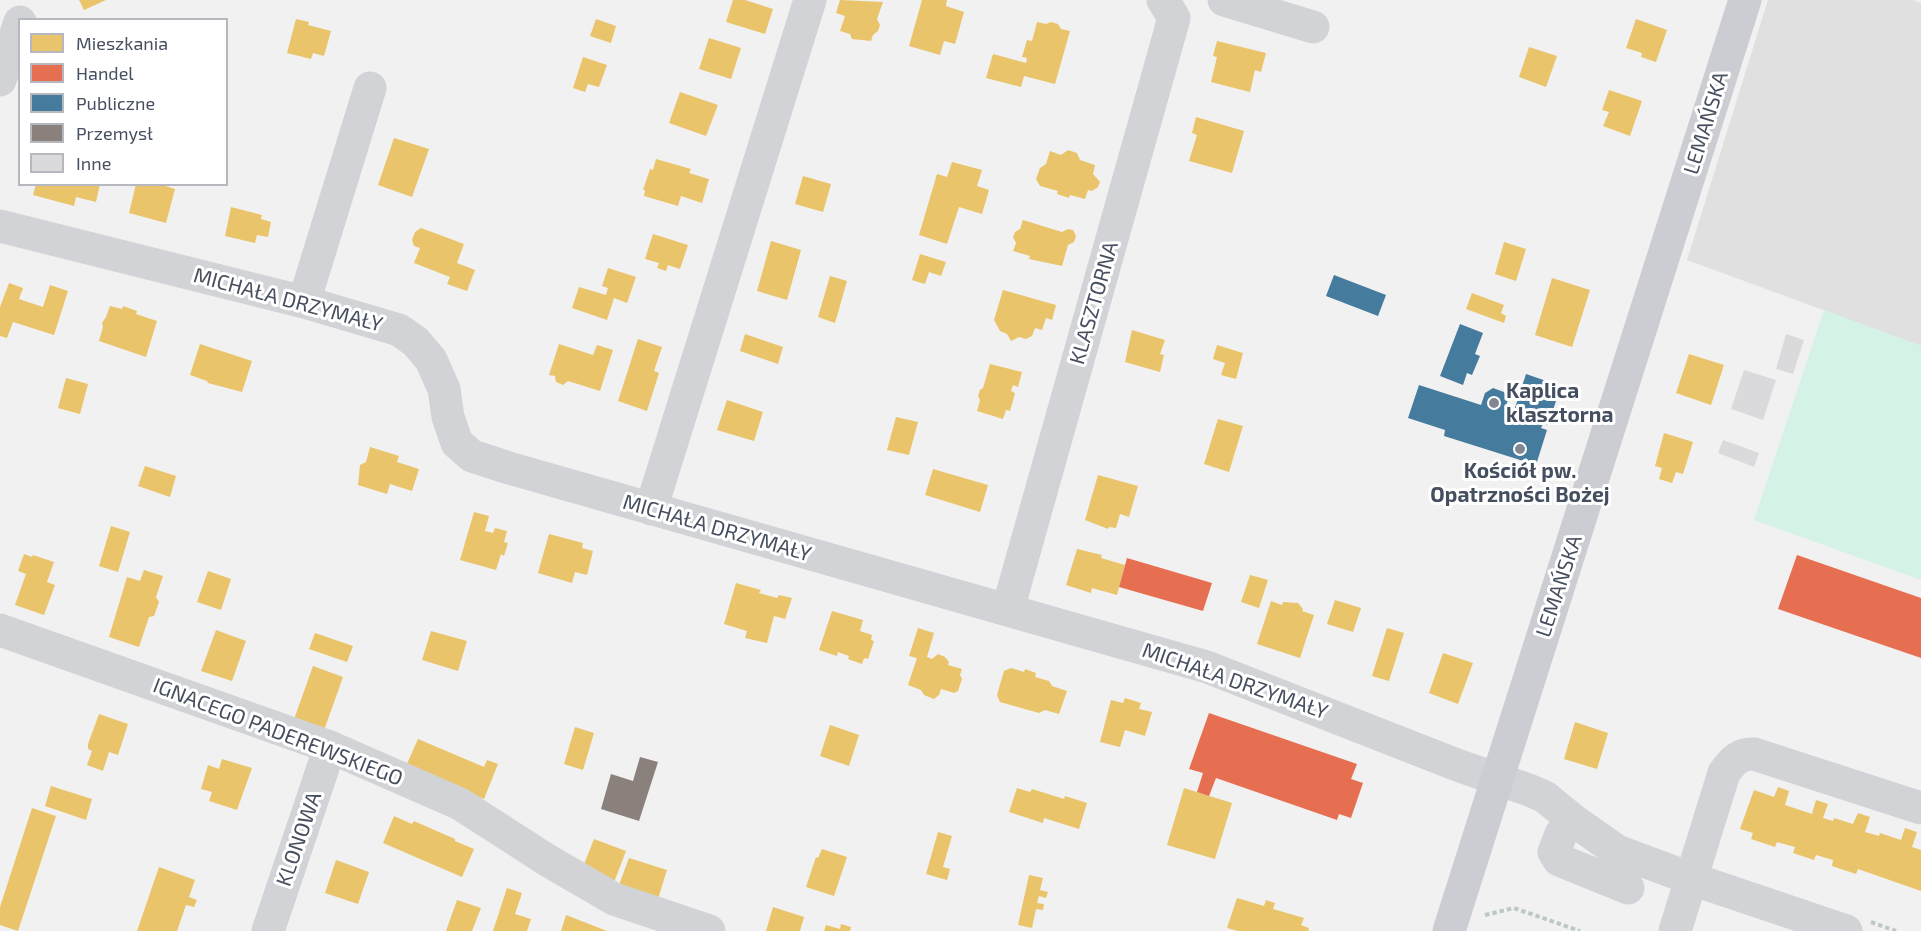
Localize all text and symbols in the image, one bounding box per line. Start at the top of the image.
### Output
legend [18,18,228,186]
text: Mieszkania [76,32,168,54]
text: Handel [76,62,134,84]
street label: LEMAŃSKA [1678,69,1734,177]
text: Publiczne [76,92,155,114]
text: Przemysł [76,122,153,144]
text: Inne [76,152,111,174]
street label: KLASZTORNA [1064,239,1124,367]
street label: MICHAŁA DRZYMAŁY [191,263,385,337]
place label: Kaplica klasztorna [1506,378,1613,428]
marker: Kaplica klasztorna [1487,396,1501,410]
marker: Kościół pw. Opatrzności Bożej [1513,442,1527,456]
place label: Kościół pw. Opatrzności Bożej [1430,458,1610,508]
street label: MICHAŁA DRZYMAŁY [620,489,814,567]
street label: LEMAŃSKA [1531,532,1587,640]
street label: MICHAŁA DRZYMAŁY [1139,637,1331,725]
street label: IGNACEGO PADEREWSKIEGO [150,673,406,791]
street label: KLONOWA [271,788,327,890]

